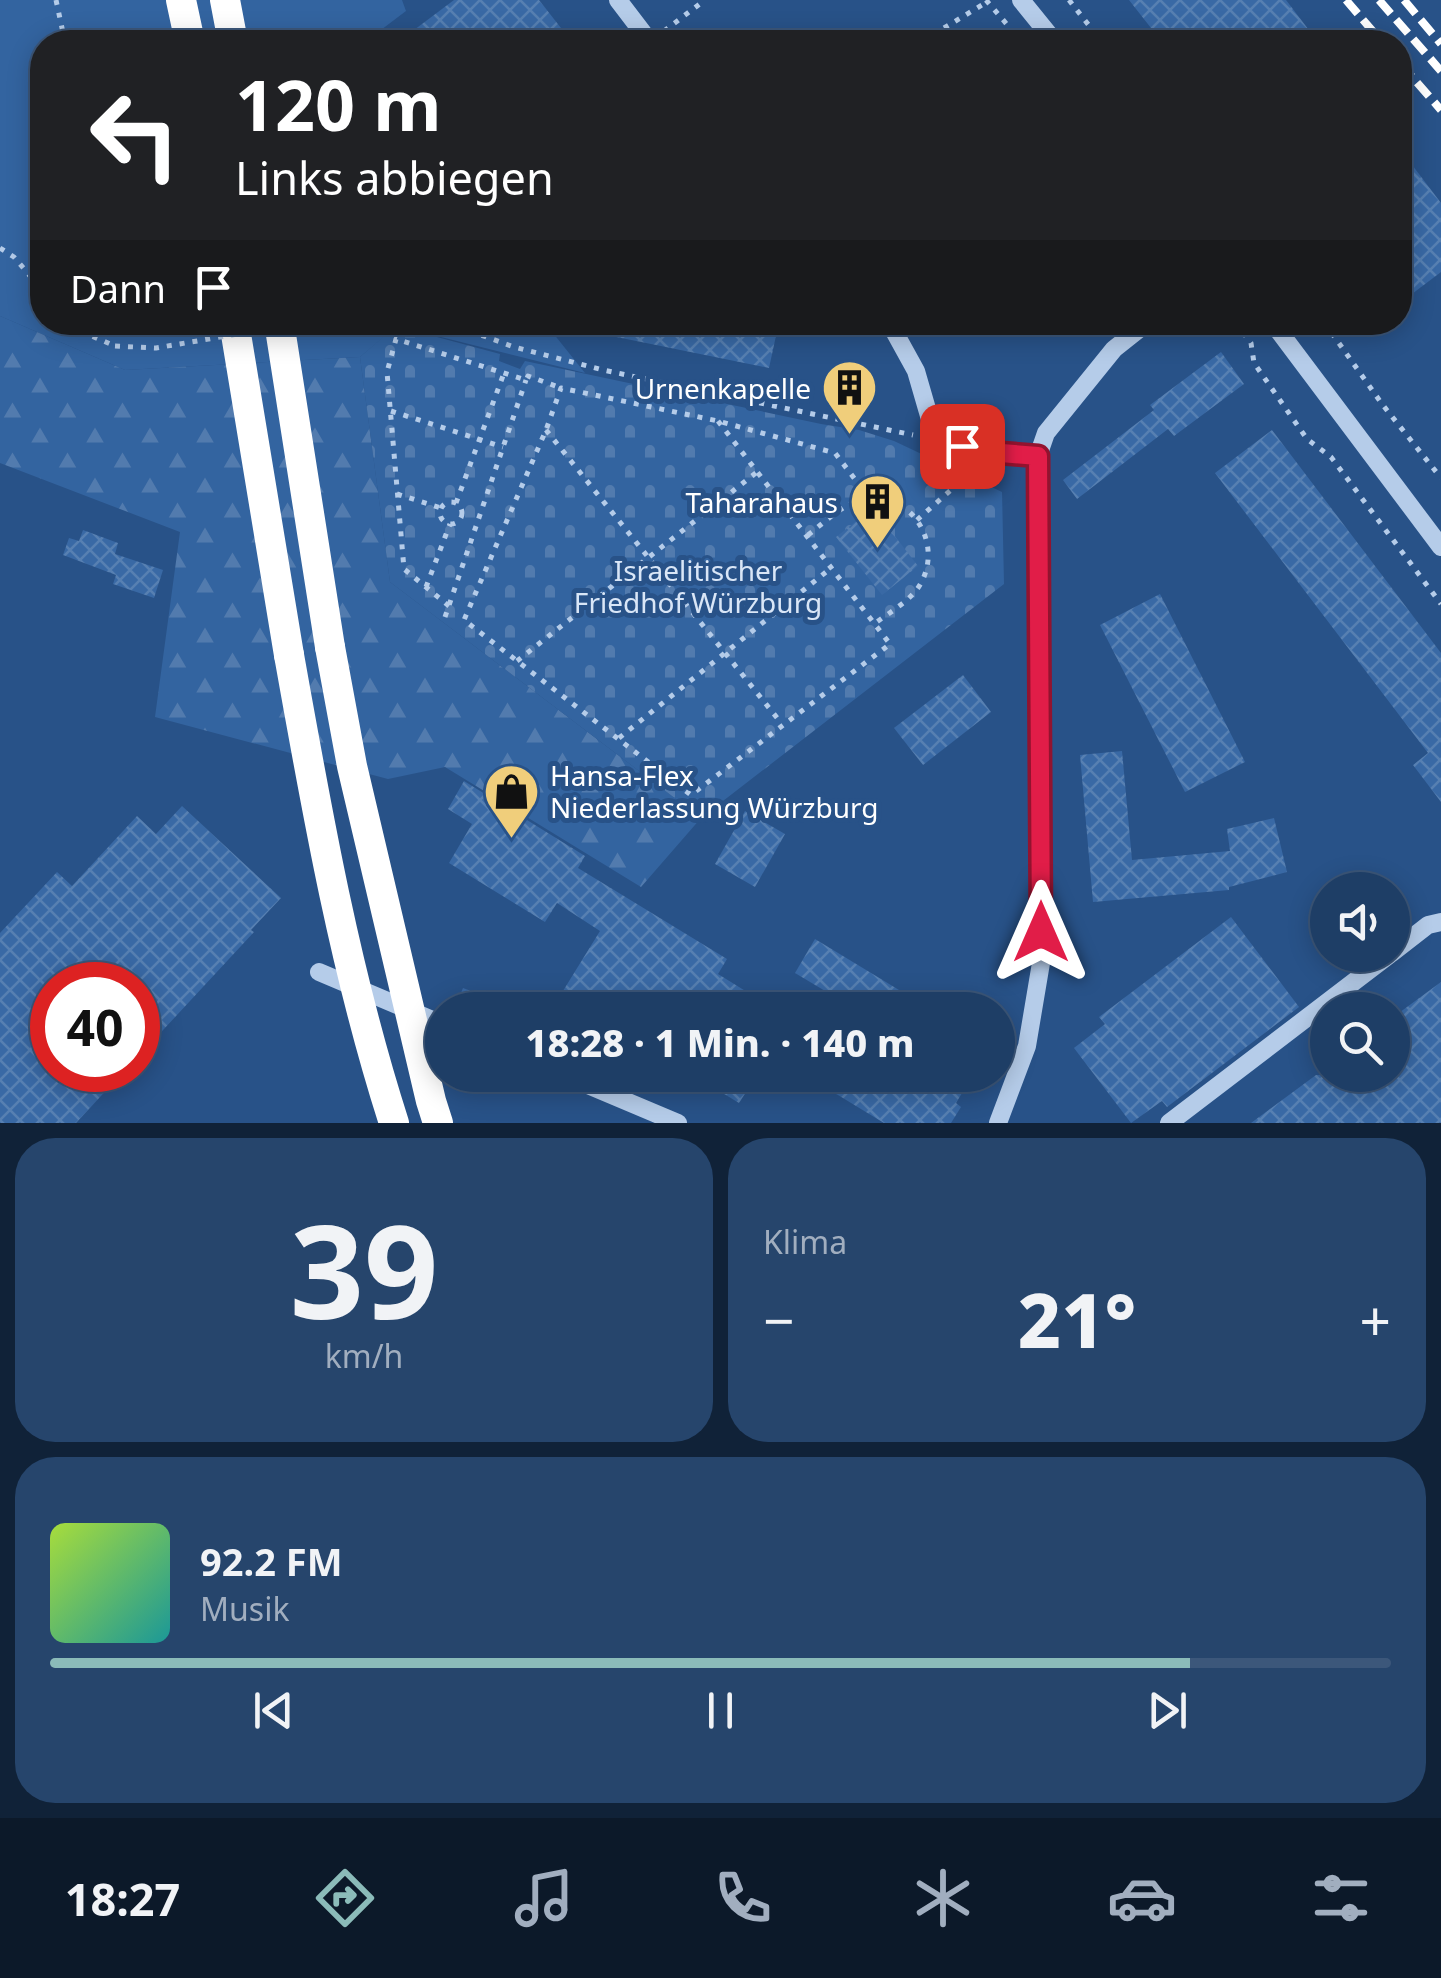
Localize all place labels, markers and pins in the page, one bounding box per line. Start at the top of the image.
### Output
building icon: Urnenkapelle [820,358,880,437]
place label: Urnenkapelle [635,369,811,407]
pin [920,404,1005,489]
building icon: Taharahaus [847,472,907,551]
place label: Taharahaus [686,483,838,521]
place label: Hansa-Flex Niederlassung Würzburg [550,756,879,826]
shop icon: Hansa-Flex Niederlassung Würzburg [481,761,541,840]

